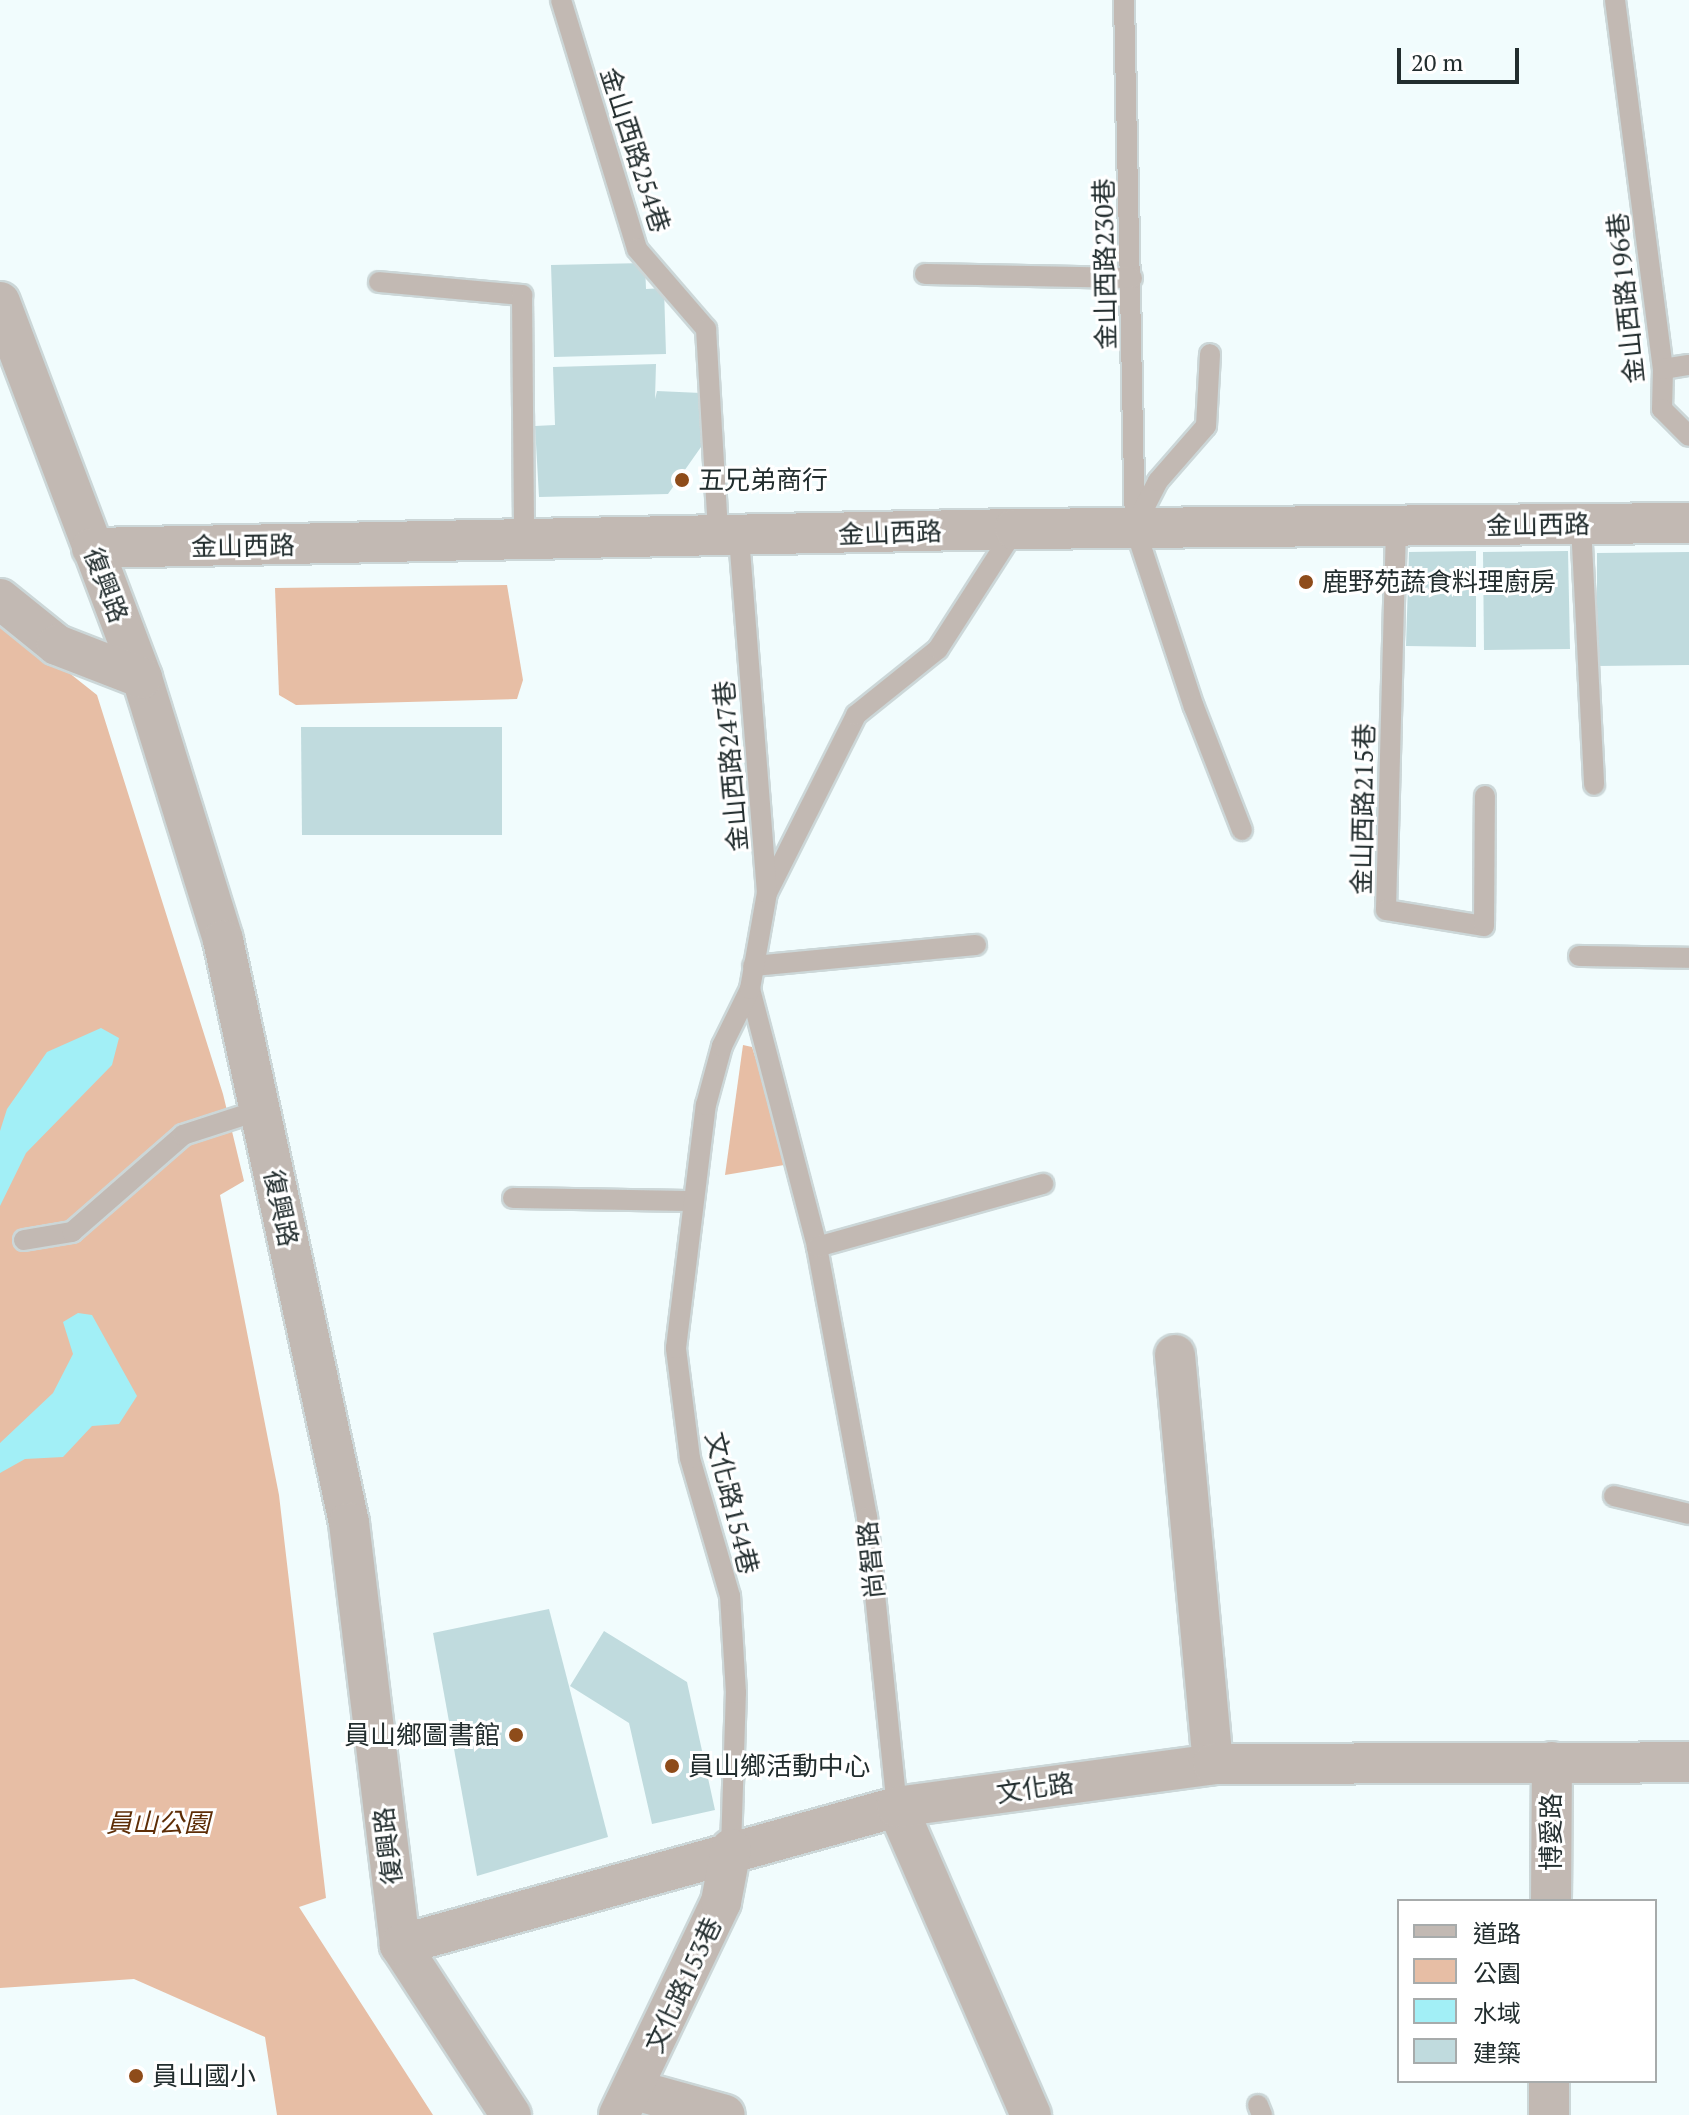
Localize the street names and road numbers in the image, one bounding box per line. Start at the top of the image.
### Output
street label: 金山西路254巷 [594,64,676,236]
street label: 金山西路230巷 [1088,178,1122,350]
street label: 金山西路196巷 [1602,211,1650,385]
street label: 金山西路 [1486,508,1590,542]
street label: 金山西路 [837,516,943,550]
street label: 金山西路 [191,529,295,563]
street label: 復興路 [77,543,135,627]
street label: 金山西路247巷 [708,679,754,853]
street label: 金山西路215巷 [1346,723,1380,895]
street label: 復興路 [258,1167,304,1249]
street label: 文化路154巷 [699,1429,765,1577]
street label: 尚智路 [851,1520,891,1600]
street label: 文化路 [994,1767,1076,1809]
street label: 博愛路 [1535,1793,1567,1871]
street label: 復興路 [368,1805,408,1887]
street label: 文化路153巷 [638,1912,728,2058]

